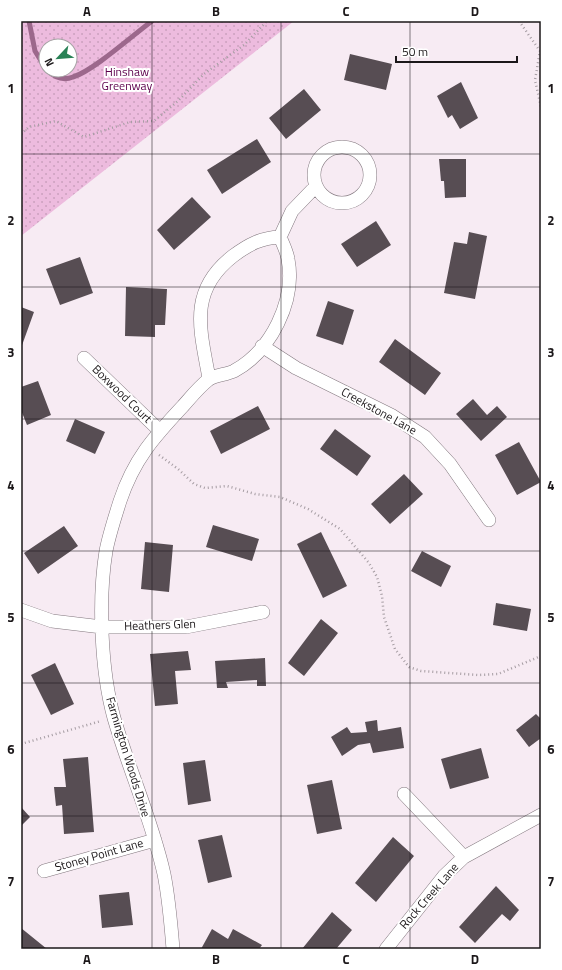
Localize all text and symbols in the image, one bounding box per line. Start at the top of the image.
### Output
text: A [83,1,91,21]
text: B [212,1,220,21]
text: C [342,1,350,21]
text: D [471,1,479,21]
north arrow [38,38,78,78]
scale bar [396,38,517,64]
text: 50 m [402,42,428,61]
text: N [40,55,58,69]
park label: Hinshaw Greenway [102,62,153,95]
text: 1 [7,78,15,98]
text: 1 [547,78,555,98]
text: 2 [7,210,15,230]
text: 2 [547,210,555,230]
text: 3 [7,342,15,362]
text: 3 [547,342,555,362]
street label: Boxwood Court [88,360,157,428]
street label: Creekstone Lane [338,382,421,439]
text: 4 [7,475,15,495]
text: 4 [547,475,555,495]
text: 5 [7,607,15,627]
text: 5 [547,607,555,627]
street label: Heathers Glen [124,614,196,635]
street label: Farmington Woods Drive [101,694,156,819]
text: 6 [7,739,15,759]
text: 6 [547,739,555,759]
street label: Stoney Point Lane [52,833,145,876]
street label: Rock Creek Lane [394,858,463,933]
text: 7 [7,871,15,891]
text: 7 [547,871,555,891]
text: A [83,949,91,969]
text: B [212,949,220,969]
text: C [342,949,350,969]
text: D [471,949,479,969]

